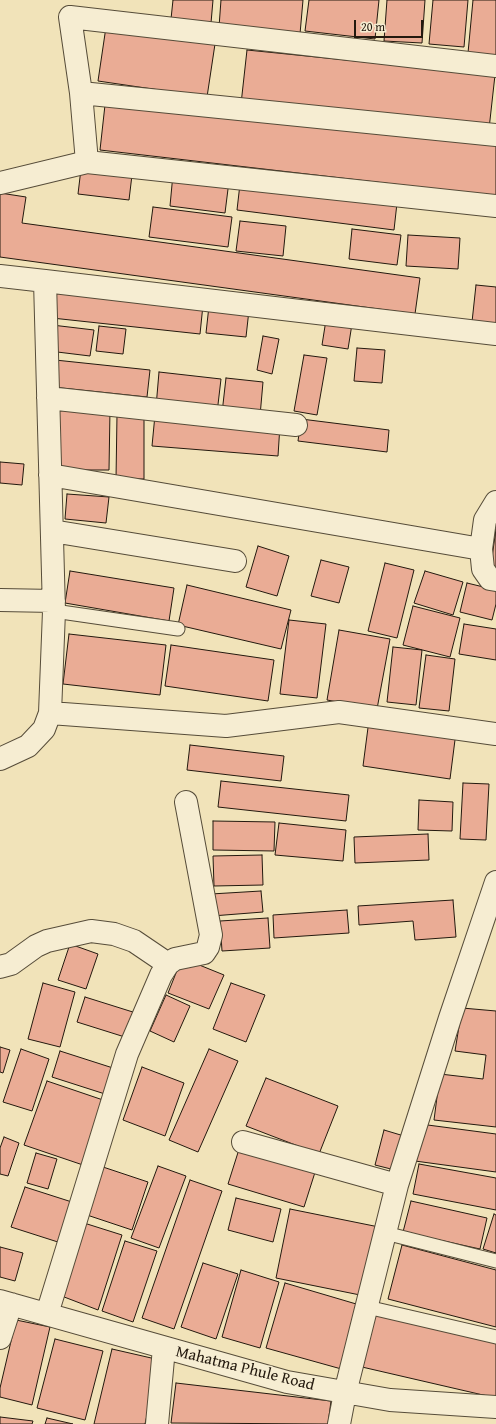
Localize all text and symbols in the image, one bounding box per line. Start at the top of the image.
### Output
scale bar [356,12,425,38]
text: 20 m [361,18,385,35]
street label: Mahatma Phule Road [174,1342,316,1396]

